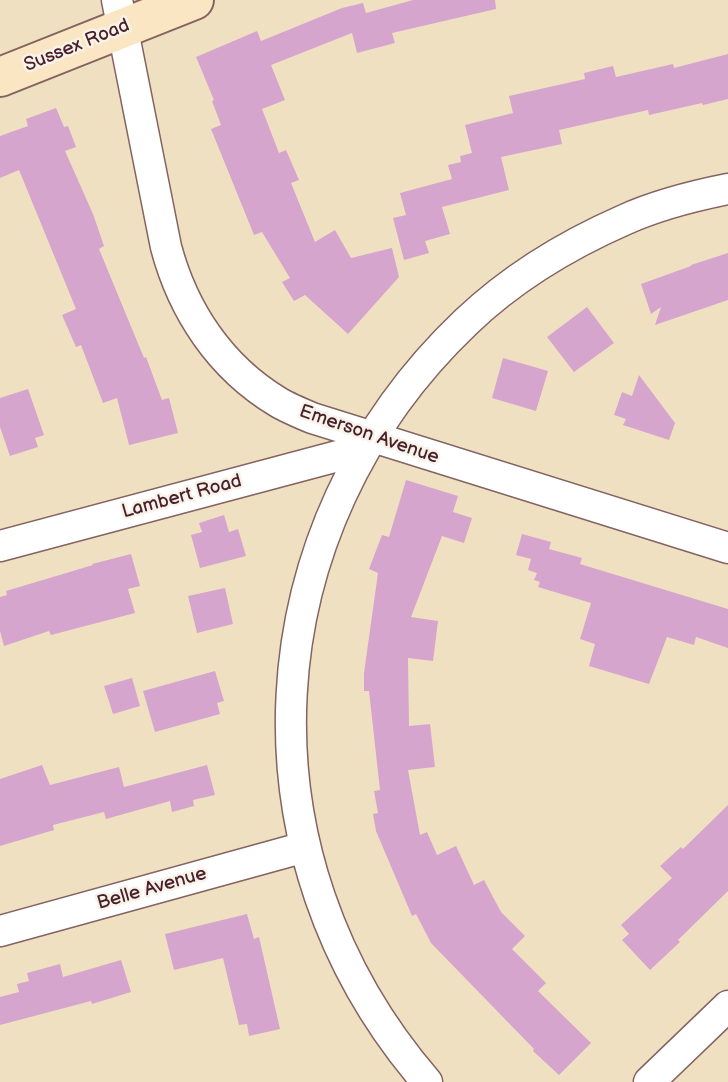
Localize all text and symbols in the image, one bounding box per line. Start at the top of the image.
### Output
street label: Sussex Road [21,14,133,78]
street label: Emerson Avenue [296,400,442,470]
street label: Lambert Road [120,470,244,524]
street label: Belle Avenue [95,862,209,916]

